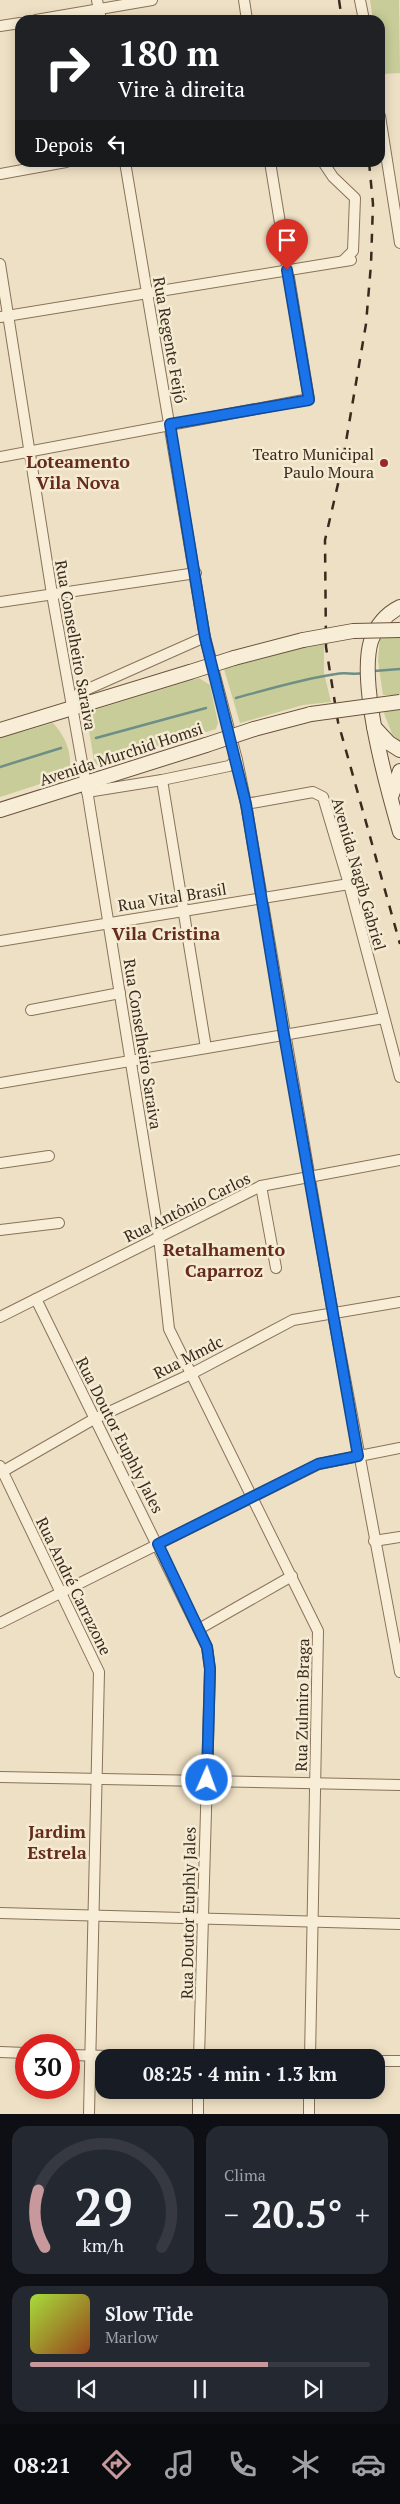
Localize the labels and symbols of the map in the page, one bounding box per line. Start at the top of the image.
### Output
pin [266,219,308,270]
street label: Rua Regente Feijó [148,275,192,405]
place label: Teatro Municipal Paulo Moura [253,443,374,483]
district label: Loteamento Vila Nova [26,449,130,494]
marker: Teatro Municipal Paulo Moura [378,457,390,469]
street label: Rua Conselheiro Saraiva [50,558,102,732]
street label: Avenida Murchid Homsi [37,717,206,791]
street label: Avenida Nagib Gabriel [327,795,391,953]
street label: Rua Vital Brasil [116,878,228,916]
district label: Vila Cristina [112,921,220,945]
street label: Rua Conselheiro Saraiva [119,957,167,1131]
street label: Rua Antônio Carlos [120,1167,254,1247]
district label: Retalhamento Caparroz [163,1237,285,1282]
street label: Rua Mmdc [149,1330,227,1384]
street label: Rua Doutor Euphly Jales [71,1353,169,1517]
street label: Rua André Carrazone [31,1513,117,1659]
street label: Rua Zulmiro Braga [290,1638,314,1772]
position arrow [180,1753,232,1805]
district label: Jardim Estrela [27,1819,87,1864]
street label: Rua Doutor Euphly Jales [175,1826,201,1999]
speed limit sign: 30 [15,2034,80,2099]

